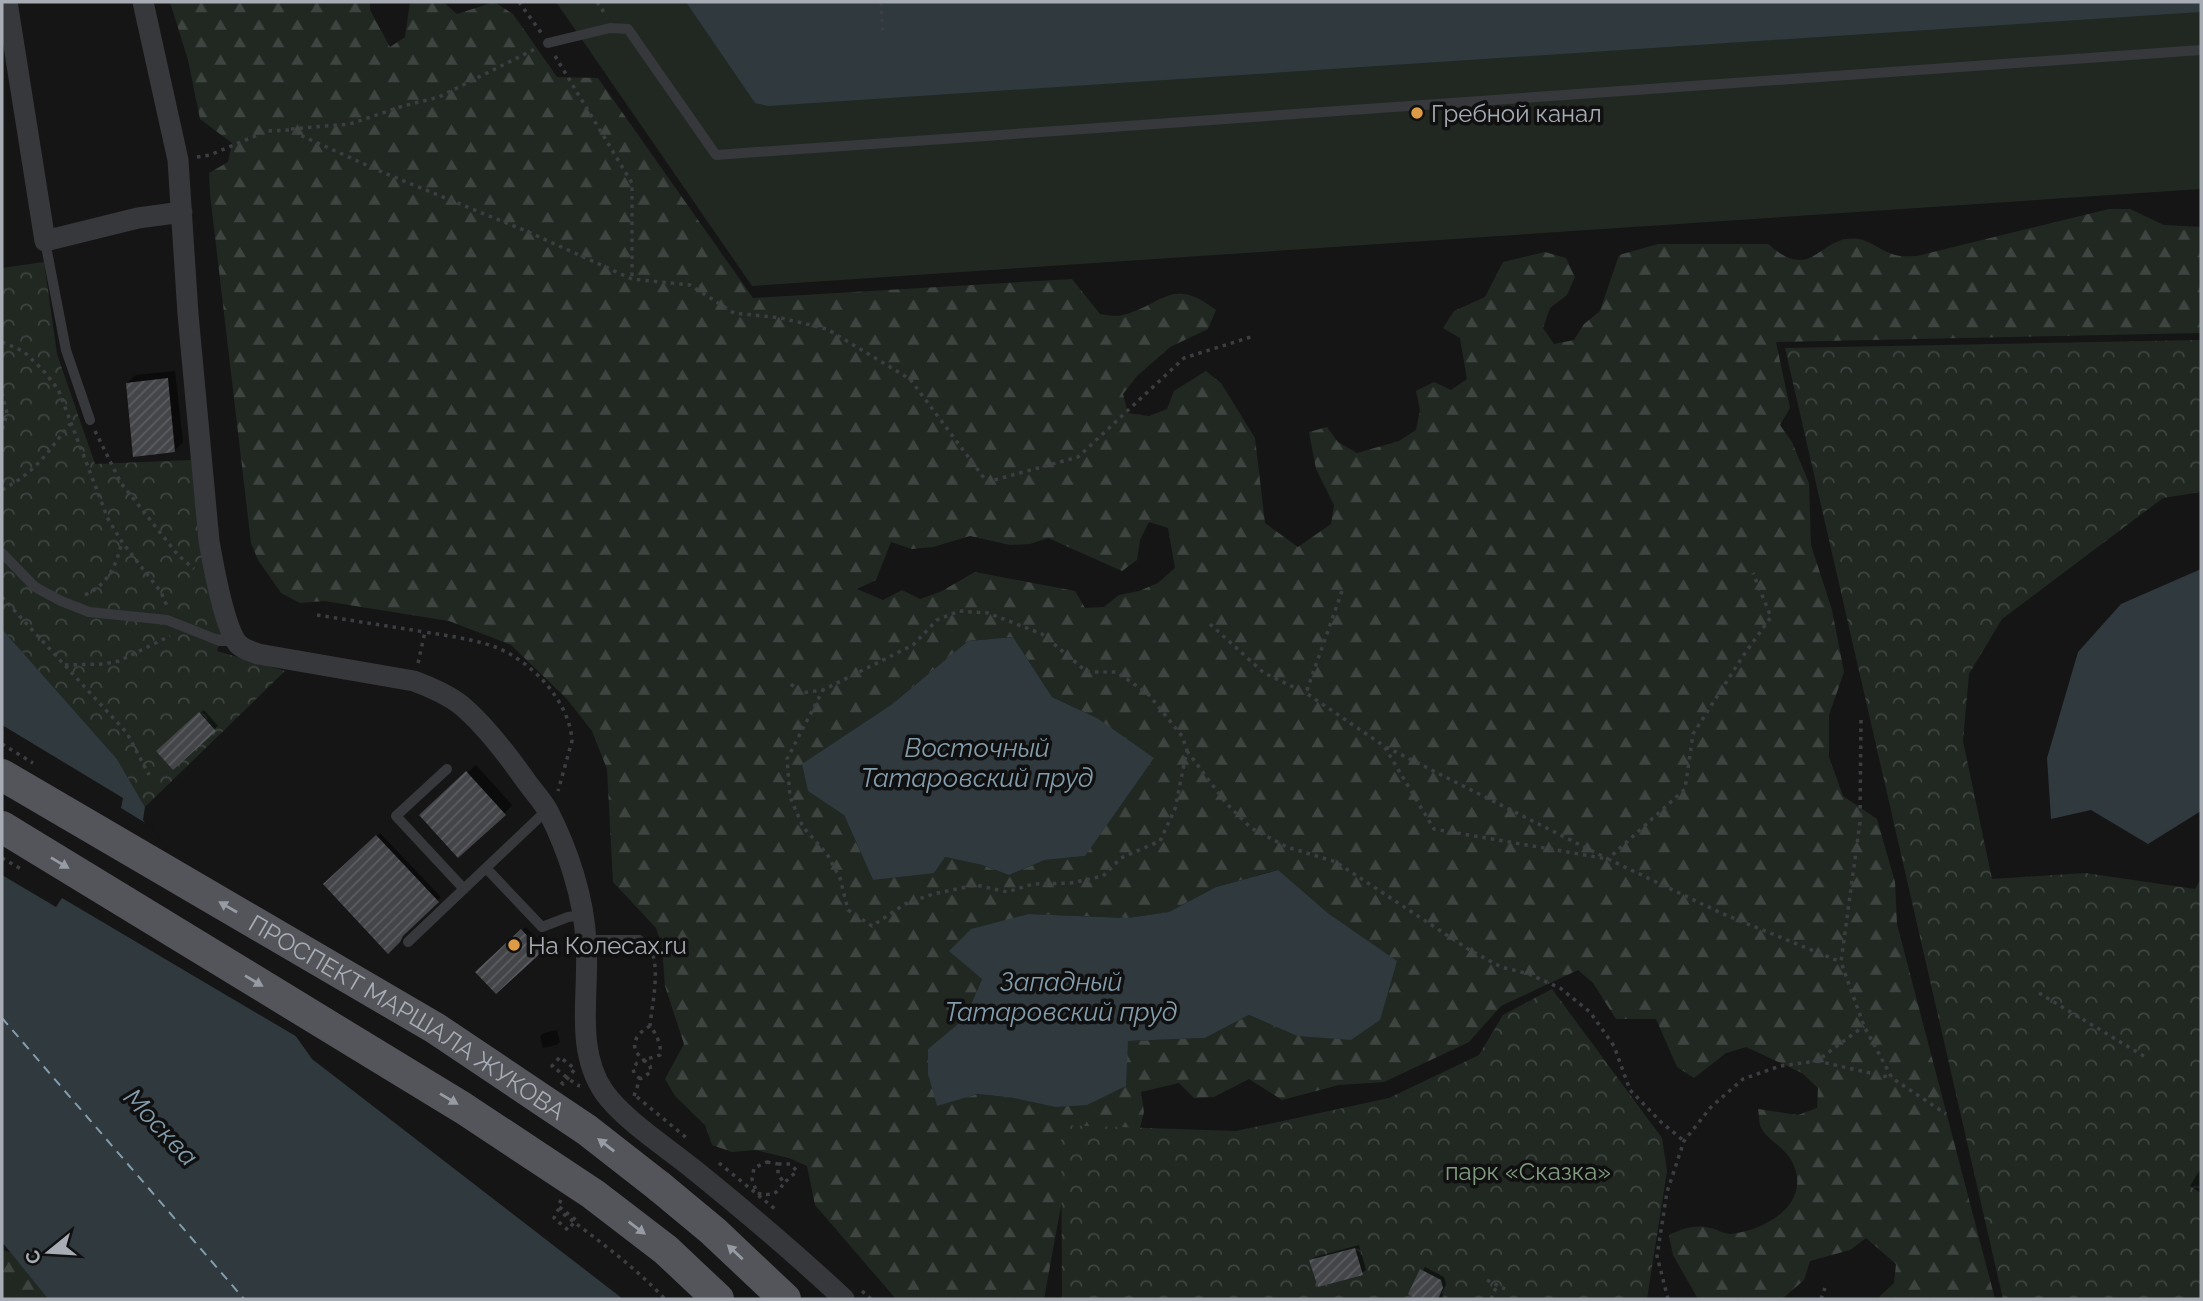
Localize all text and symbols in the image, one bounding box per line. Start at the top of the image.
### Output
place label: Гребной канал [1431,99,1602,128]
marker: Гребной канал [1409,105,1425,121]
water label: Восточный Татаровский пруд [861,733,1093,793]
one-way arrow [51,856,70,869]
one-way arrow [218,900,237,913]
street label: ПРОСПЕКТ МАРШАЛА ЖУКОВА [244,908,571,1126]
place label: На Колесах.ru [528,931,687,960]
marker: На Колесах.ru [506,937,522,953]
water label: Западный Татаровский пруд [945,967,1177,1027]
one-way arrow [245,975,264,987]
water label: Москва [118,1082,204,1172]
one-way arrow [439,1093,458,1106]
one-way arrow [598,1138,616,1153]
park label: парк «Сказка» [1445,1157,1611,1186]
north arrow [14,1217,84,1287]
one-way arrow [627,1220,645,1235]
one-way arrow [727,1245,744,1261]
text: С [20,1248,45,1267]

